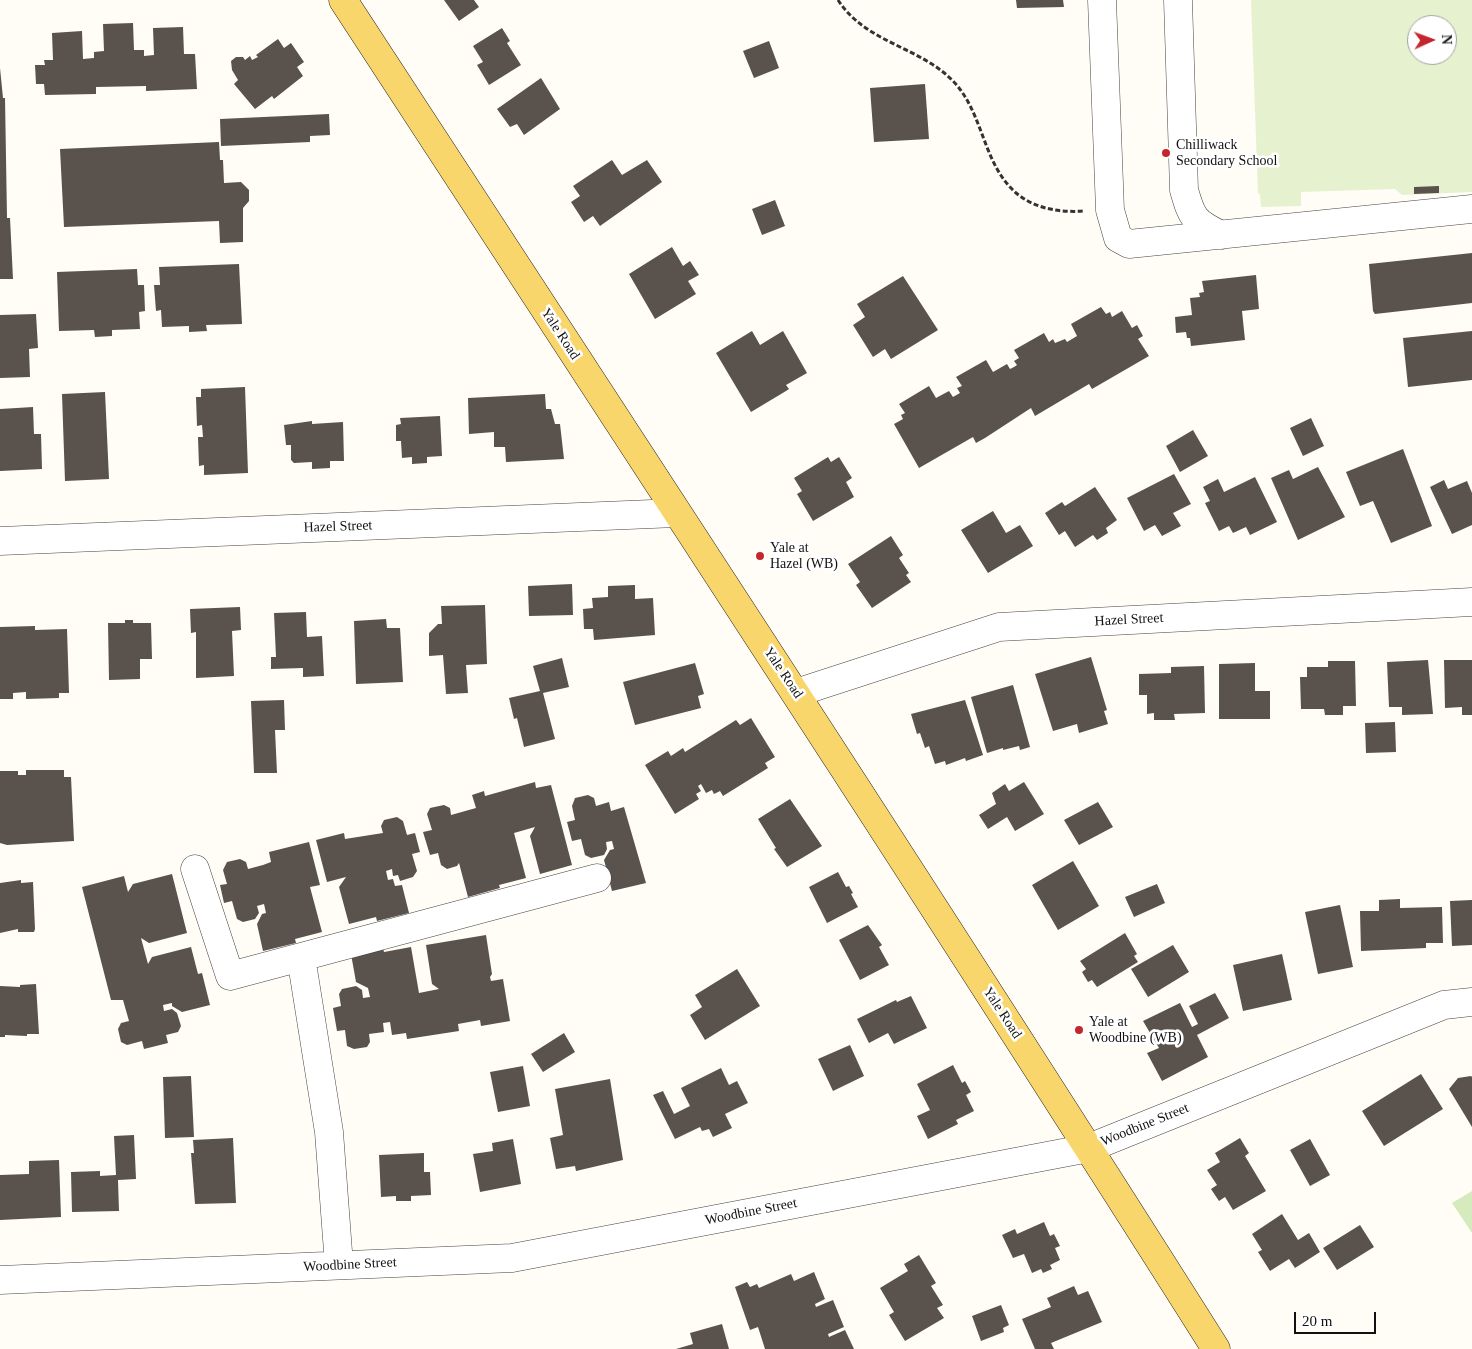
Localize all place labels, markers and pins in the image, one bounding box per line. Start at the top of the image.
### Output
place label: Chilliwack Secondary School [1176,137,1277,170]
marker: Chilliwack Secondary School [1160,147,1172,159]
place label: Yale at Hazel (WB) [770,540,838,572]
marker: Yale at Hazel (WB) [754,550,766,562]
place label: Yale at Woodbine (WB) [1089,1014,1182,1046]
marker: Yale at Woodbine (WB) [1073,1024,1085,1036]

